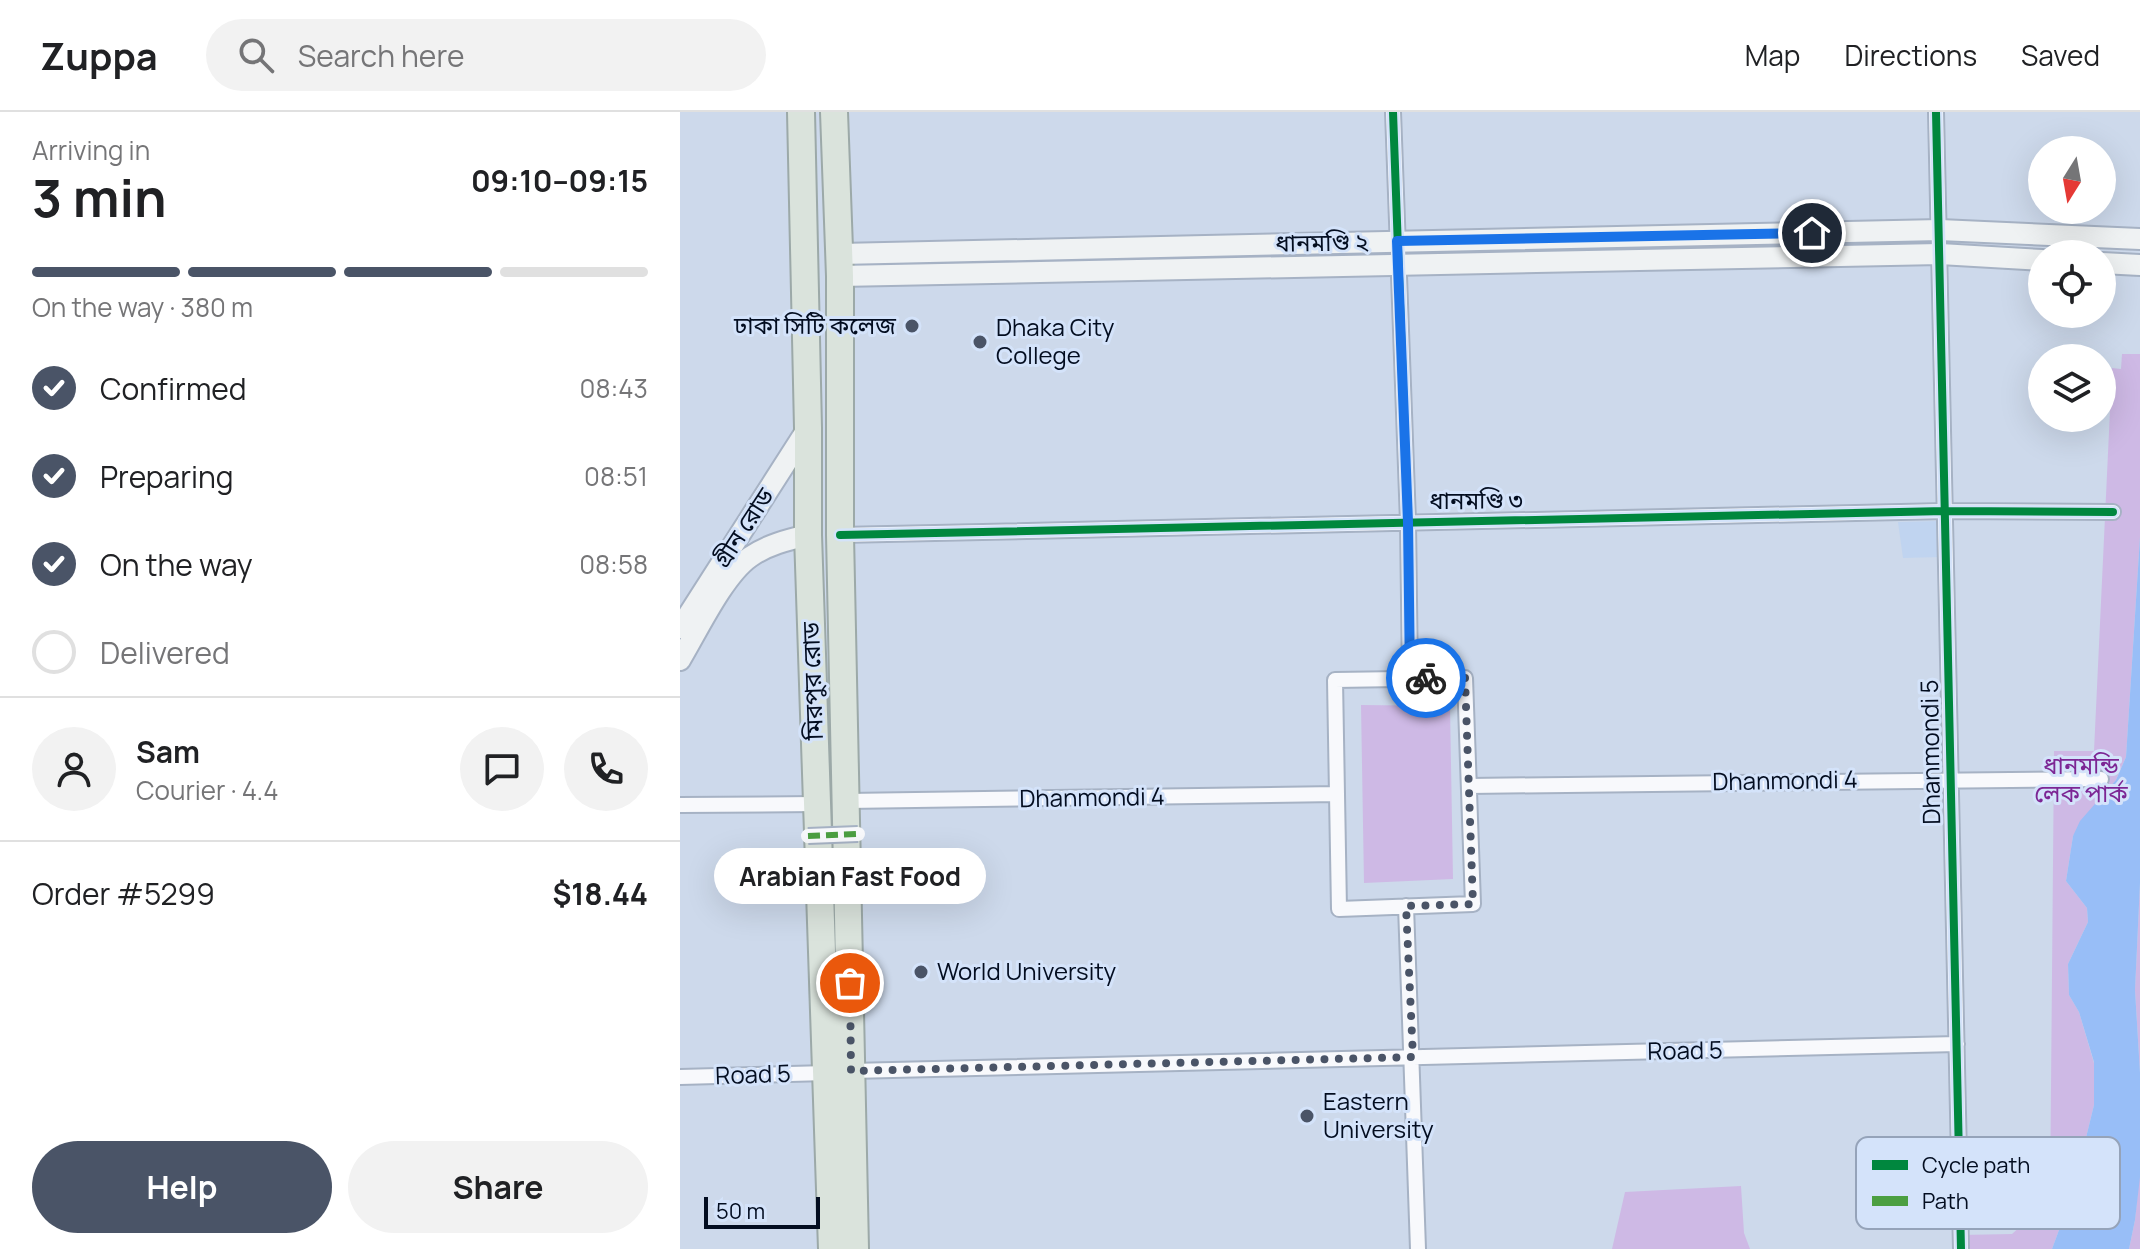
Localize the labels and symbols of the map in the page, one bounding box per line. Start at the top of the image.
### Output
north arrow [2028,136,2116,224]
pin [1778,199,1846,267]
street label: ধানমণ্ডি ২ [1275,224,1369,259]
place label: ঢাকা সিটি কলেজ [733,308,896,341]
place label: Dhaka City College [996,310,1115,371]
marker: ঢাকা সিটি কলেজ [903,317,921,335]
marker: Dhaka City College [971,333,989,351]
street label: গ্রীন রোড [705,480,781,573]
street label: ধানমণ্ডি ৩ [1429,483,1523,516]
street label: মিরপুর রোড [793,621,830,742]
courier [1386,638,1466,718]
street label: Dhanmondi 5 [1912,679,1947,825]
park label: ধানমন্ডি লেক পার্ক [2034,748,2128,809]
street label: Dhanmondi 4 [1712,762,1858,797]
street label: Dhanmondi 4 [1019,779,1165,814]
callout: Arabian Fast Food [714,847,986,903]
pin [816,949,884,1017]
place label: World University [937,954,1117,987]
marker: World University [912,963,930,981]
street label: Road 5 [1647,1032,1723,1067]
street label: Road 5 [715,1056,791,1091]
place label: Eastern University [1323,1084,1434,1145]
marker: Eastern University [1298,1107,1316,1125]
legend [1856,1137,2120,1229]
text: Cycle path [1922,1150,2030,1180]
text: Path [1922,1186,1969,1216]
scale bar [704,1193,820,1229]

